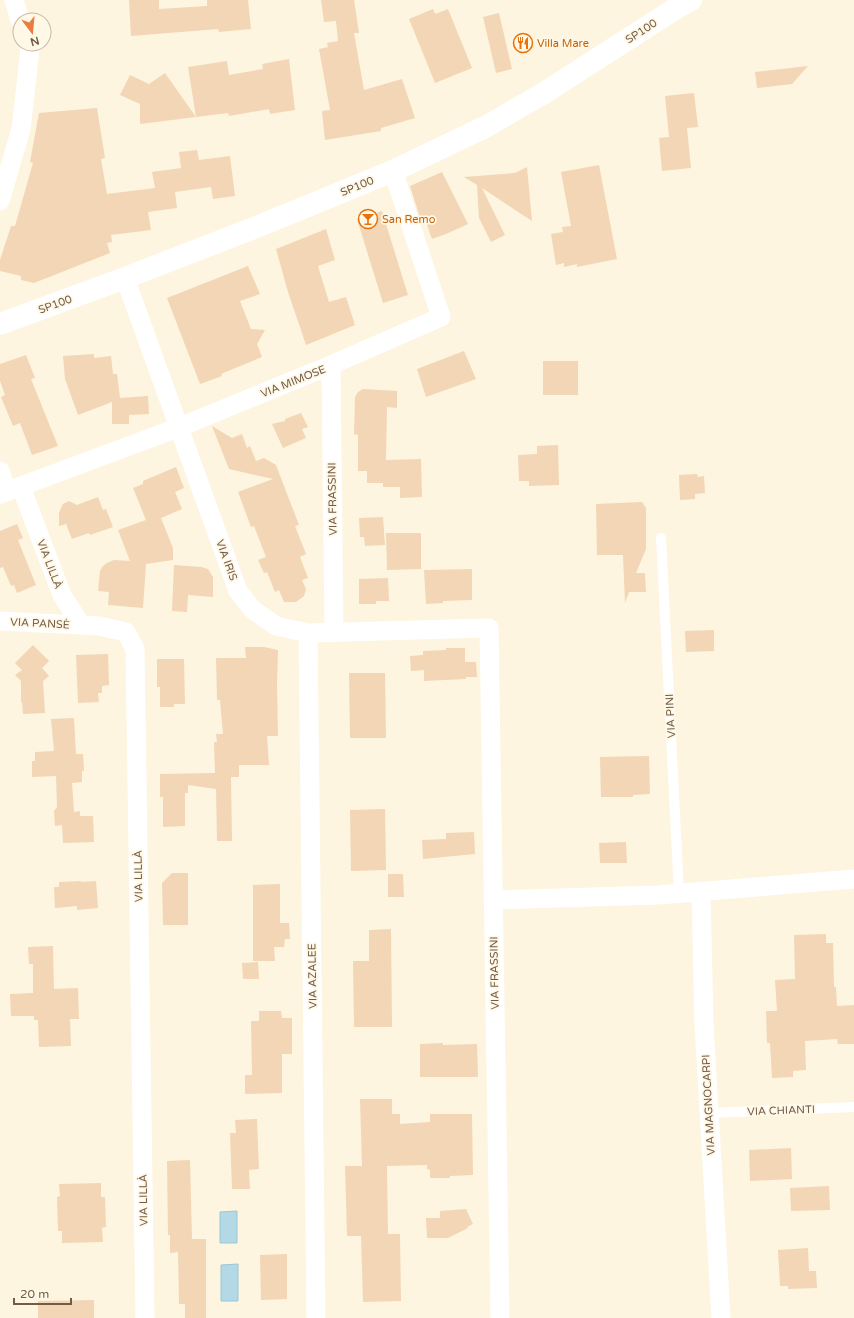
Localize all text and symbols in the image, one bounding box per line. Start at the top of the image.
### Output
north arrow [12,12,52,52]
street label: SP100 [623,16,660,46]
restaurant icon: Villa Mare [512,32,534,54]
text: N [29,34,41,49]
place label: Villa Mare [537,37,589,50]
street label: SP100 [339,174,376,199]
bar icon: San Remo [357,208,379,230]
place label: San Remo [382,213,436,226]
street label: SP100 [37,292,74,317]
street label: VIA MIMOSE [259,363,328,400]
street label: VIA FRASSINI [325,462,340,536]
street label: VIA LILLÀ [34,537,66,591]
street label: VIA IRIS [213,538,240,583]
street label: VIA PANSÈ [10,614,70,632]
street label: VIA PINI [663,693,678,738]
street label: VIA LILLÀ [131,850,145,902]
street label: VIA FRASSINI [487,936,502,1010]
street label: VIA AZALEE [305,943,320,1009]
street label: VIA MAGNOCARPI [699,1054,718,1156]
street label: VIA CHIANTI [747,1103,815,1118]
street label: VIA LILLÀ [136,1174,150,1226]
scale bar [14,1280,71,1306]
text: 20 m [20,1287,49,1301]

